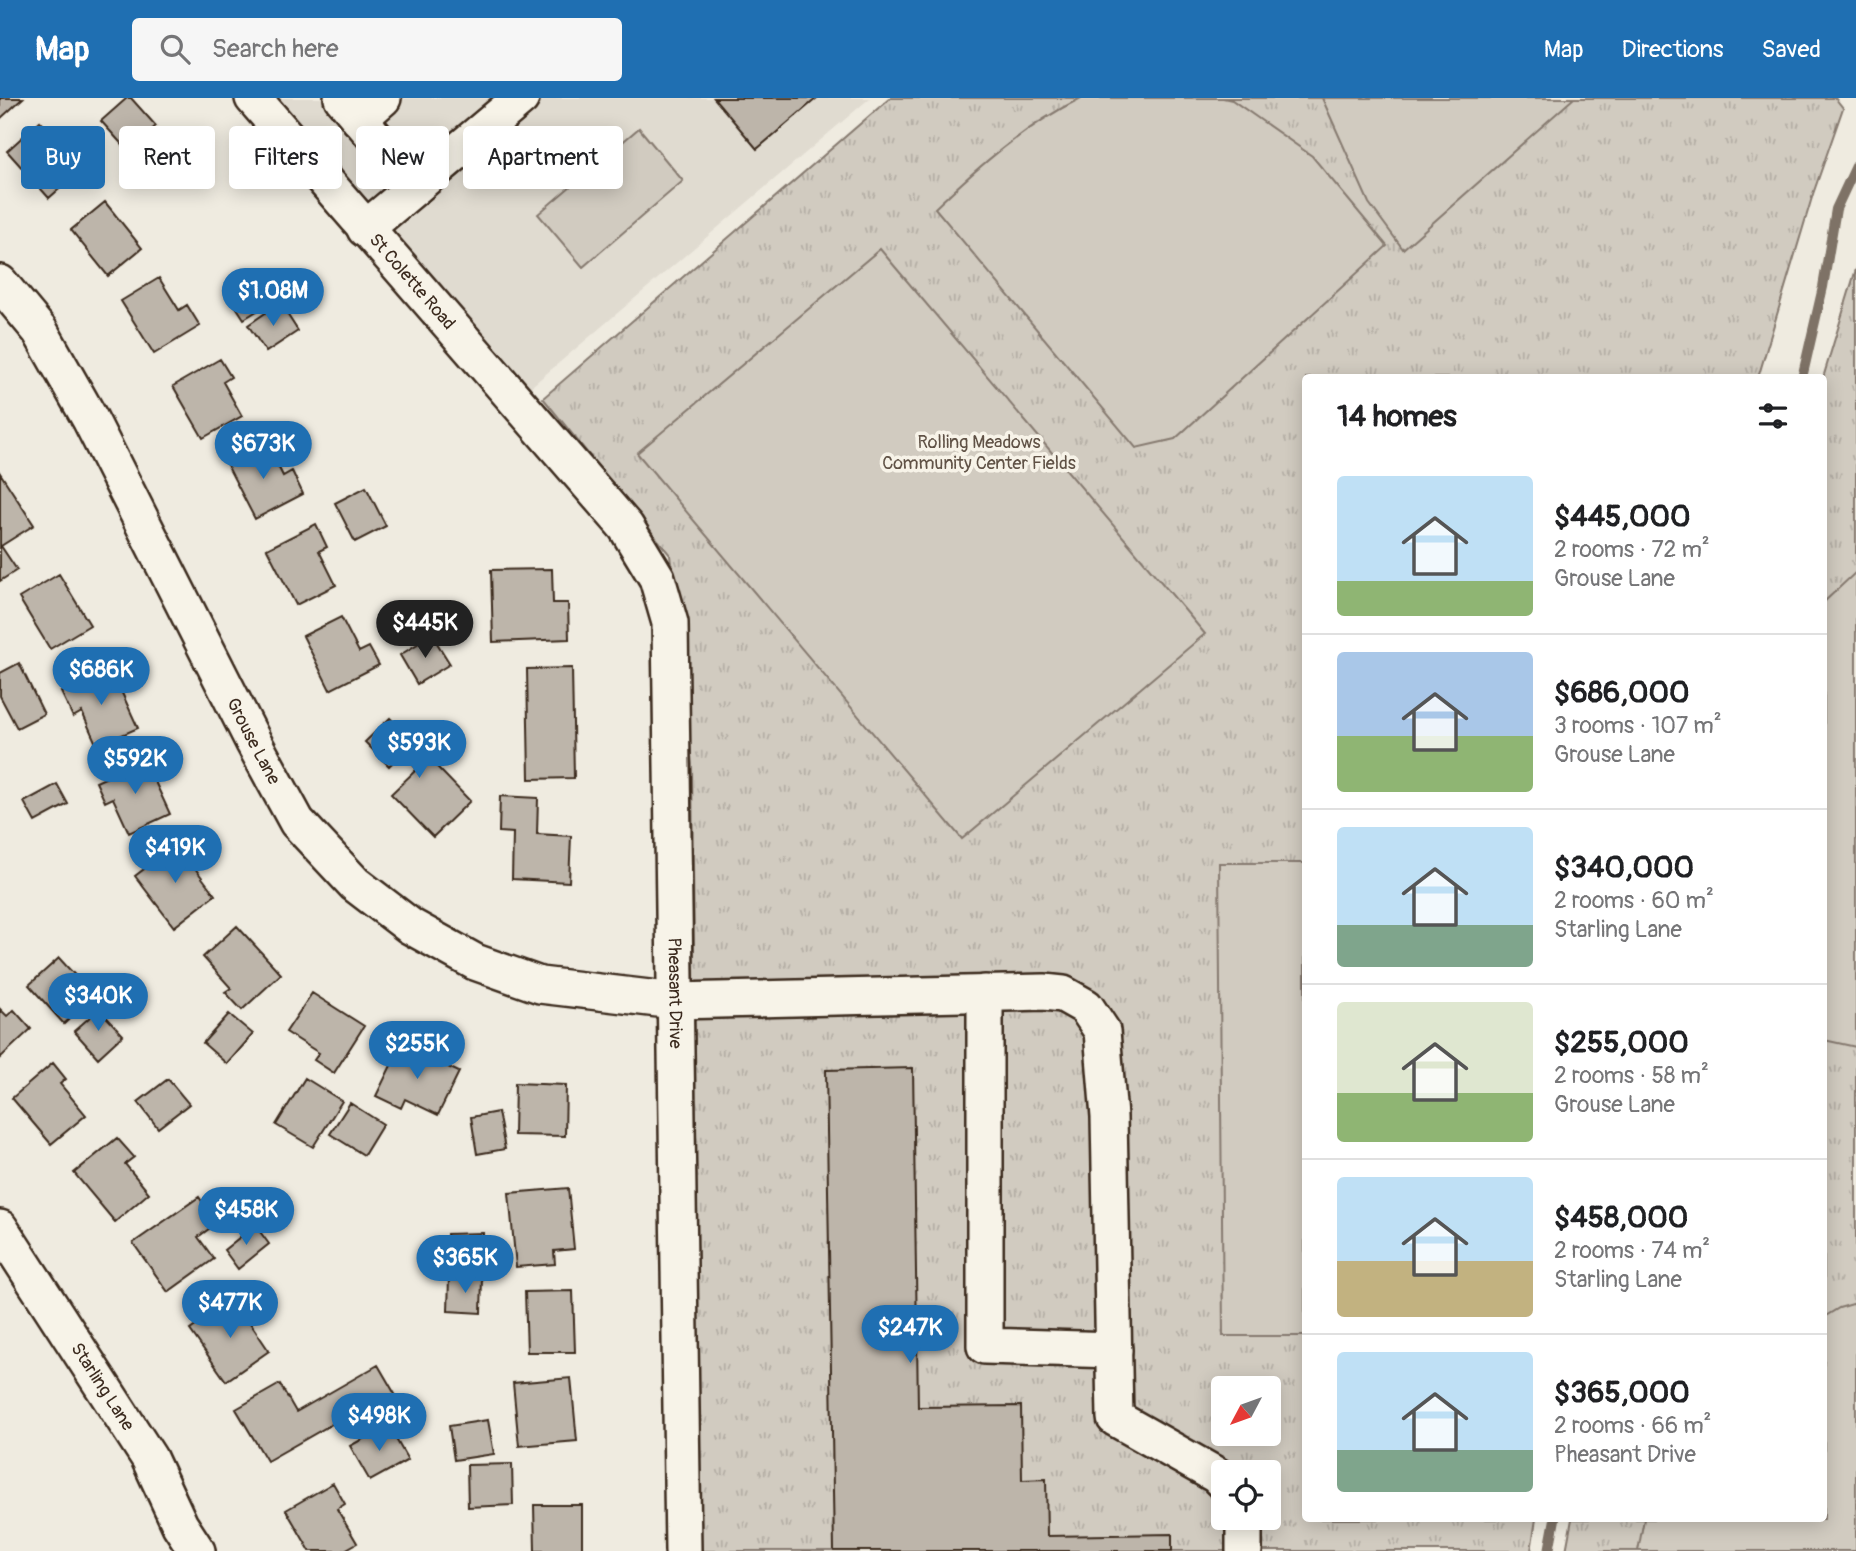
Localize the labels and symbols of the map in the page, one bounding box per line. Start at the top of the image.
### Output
street label: St Colette Road [364,229,460,335]
pin: $1.08M [216,268,330,328]
pin: $673K [214,422,312,481]
park label: Rolling Meadows Community Center Fields [882,431,1076,475]
pin: $445K [376,601,474,660]
pin: $686K [52,648,150,707]
street label: Grouse Lane [221,694,285,789]
pin: $593K [370,720,468,780]
pin: $592K [86,736,184,796]
pin: $419K [126,826,224,885]
street label: Pheasant Drive [662,937,687,1049]
pin: $340K [49,974,147,1033]
pin: $255K [368,1021,466,1081]
pin: $458K [197,1188,295,1247]
pin: $365K [416,1236,514,1295]
pin: $477K [181,1280,279,1340]
pin: $247K [861,1306,959,1365]
street label: Starling Lane [65,1339,139,1435]
north arrow [1211,1376,1281,1446]
pin: $498K [330,1394,428,1453]

